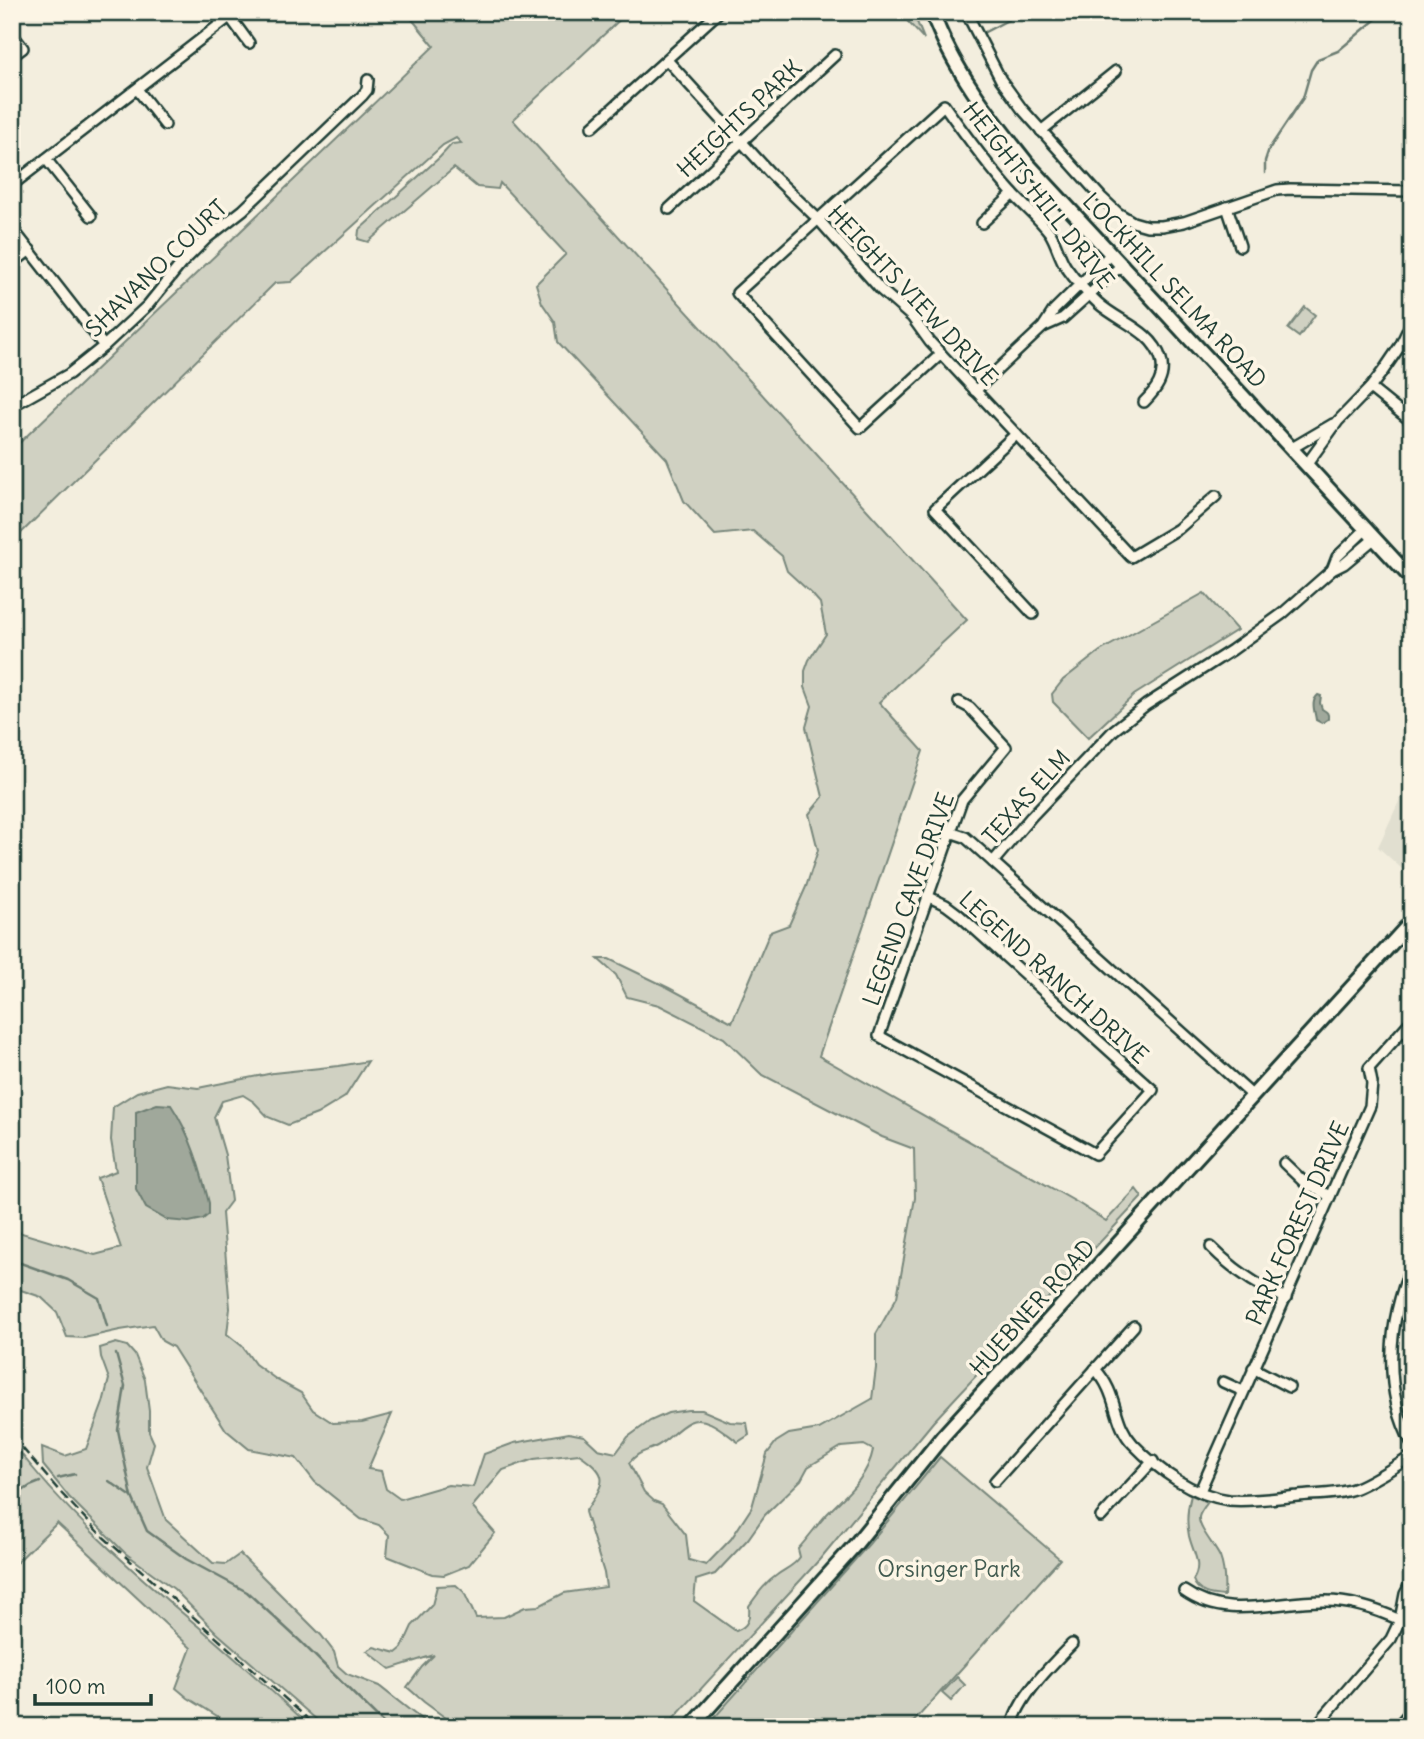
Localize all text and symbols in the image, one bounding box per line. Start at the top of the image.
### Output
street label: HEIGHTS PARK [671,53,807,183]
street label: HEIGHTS HILL DRIVE [957,96,1121,294]
street label: LOCKHILL SELMA ROAD [1077,186,1273,394]
street label: SHAVANO COURT [79,193,233,343]
street label: HEIGHTS VIEW DRIVE [822,199,1004,391]
street label: TEXAS ELM [976,744,1076,850]
street label: LEGEND CAVE DRIVE [856,788,960,1010]
street label: LEGEND RANCH DRIVE [953,884,1155,1070]
street label: PARK FOREST DRIVE [1239,1117,1355,1329]
street label: HUEBNER ROAD [963,1233,1101,1381]
park label: Orsinger Park [877,1554,1021,1583]
scale bar [35,1662,150,1706]
text: 100 m [46,1673,105,1700]

